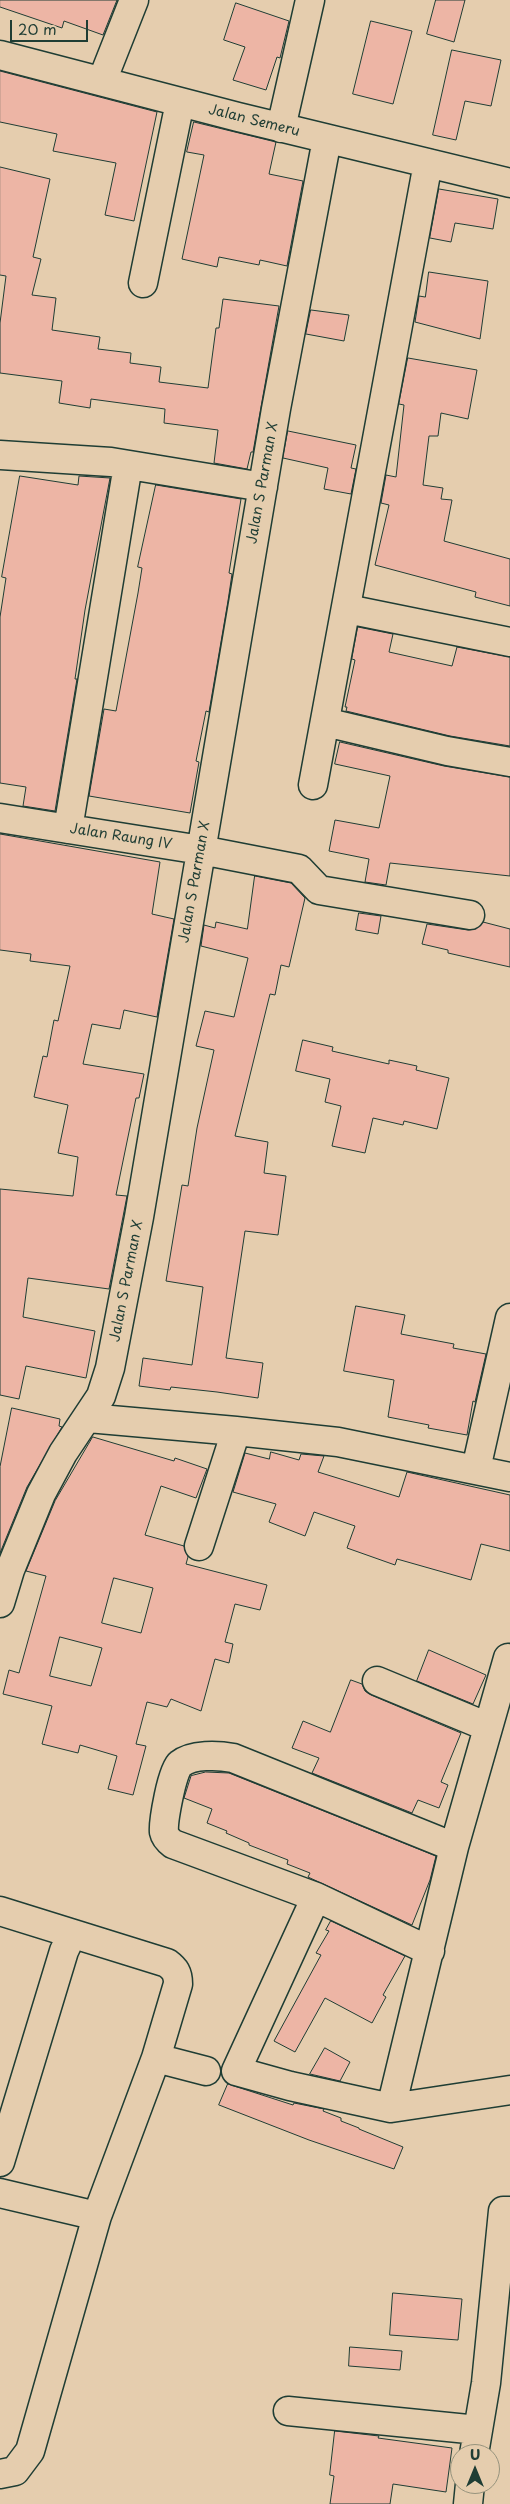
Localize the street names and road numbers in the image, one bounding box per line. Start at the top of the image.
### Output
street label: Jalan Semeru [207,102,301,140]
street label: Jalan S Parman X [244,421,282,545]
street label: Jalan S Parman X [176,820,214,944]
street label: Jalan Raung IV [69,821,173,853]
street label: Jalan S Parman X [107,1219,147,1343]

